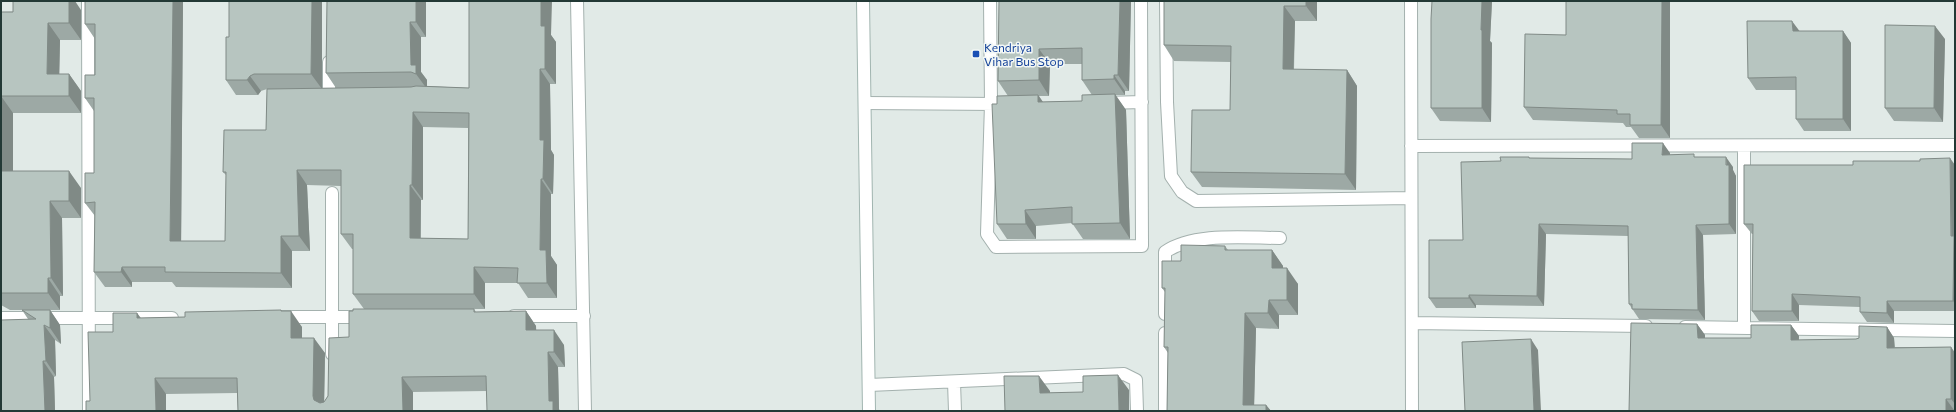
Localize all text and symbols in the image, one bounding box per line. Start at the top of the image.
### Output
place label: Kendriya Vihar Bus Stop [984,40,1064,68]
marker: Kendriya Vihar Bus Stop [971,49,981,59]

